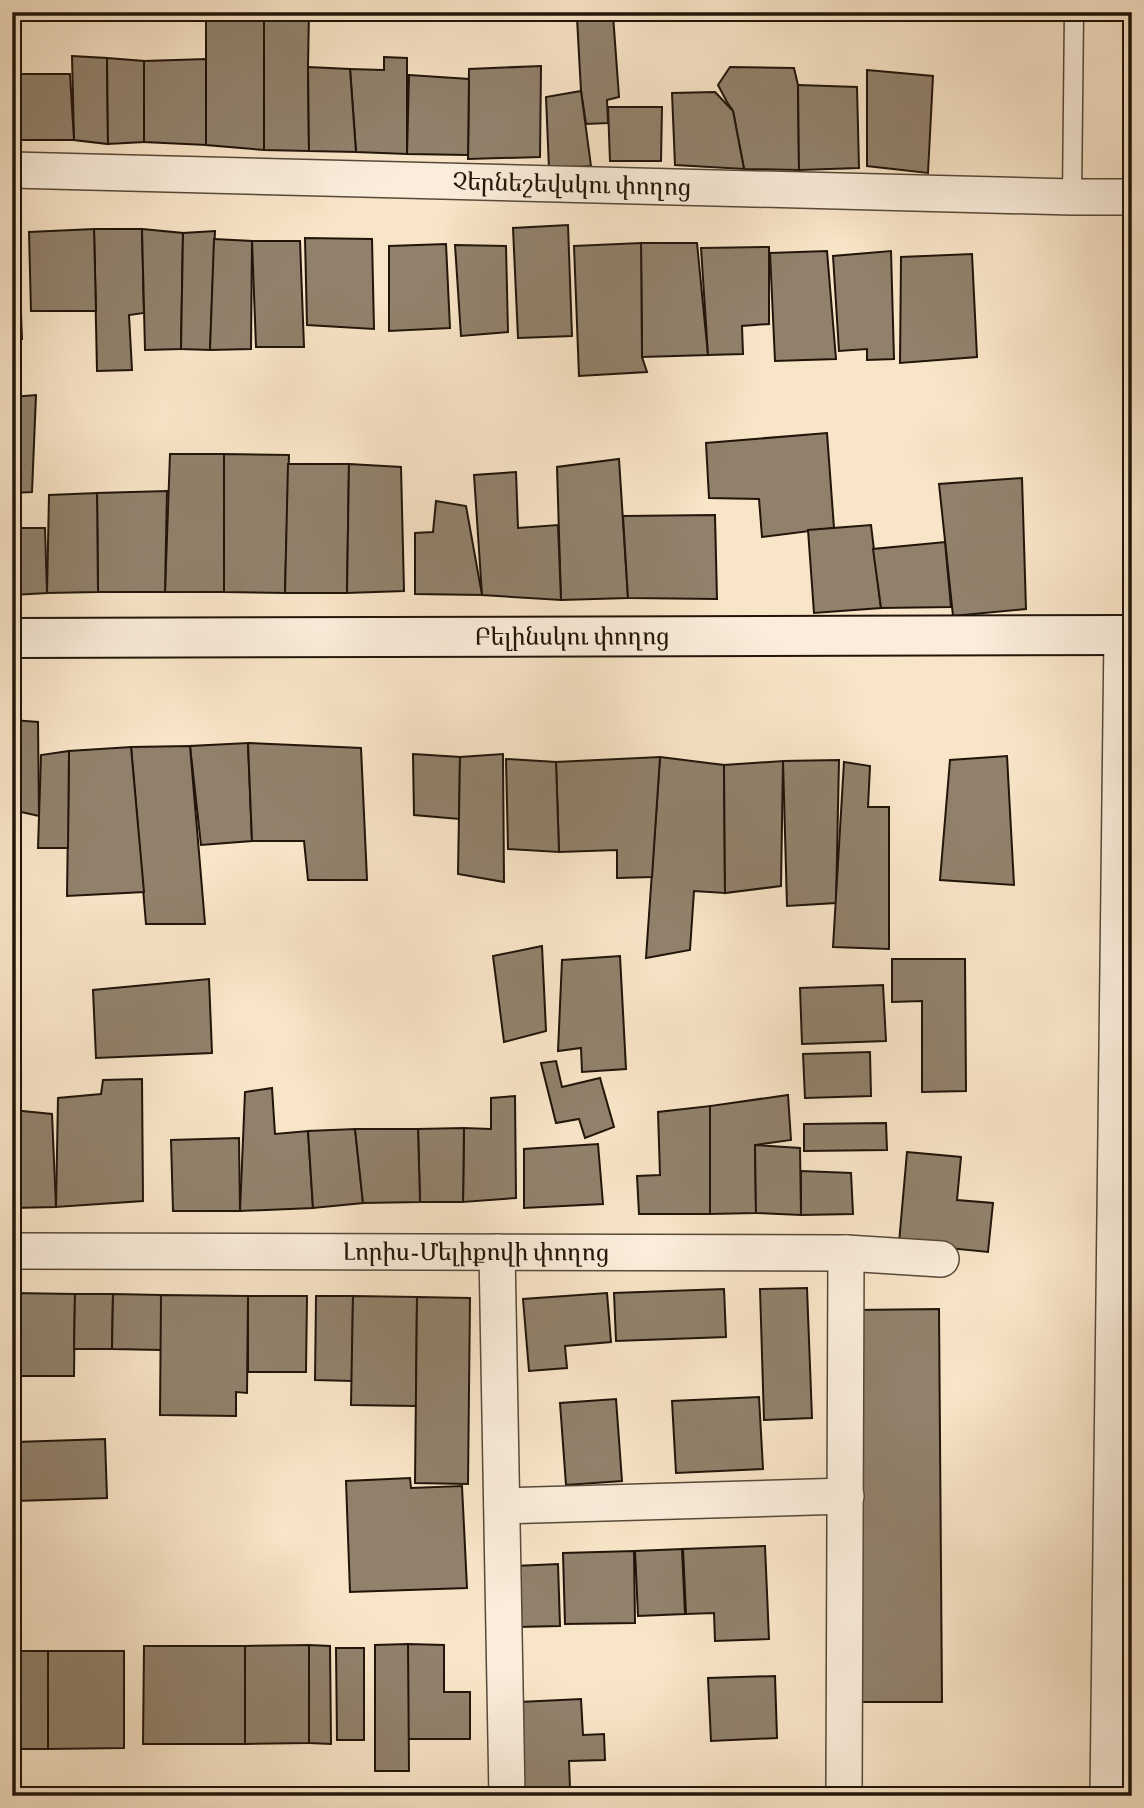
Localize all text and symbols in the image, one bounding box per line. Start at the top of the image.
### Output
street label: Չերնեշեվսկու փողոց [452,166,692,203]
street label: Բելինսկու փողոց [474,621,670,652]
street label: Լորիս-Մելիքովի փողոց [343,1236,609,1268]

